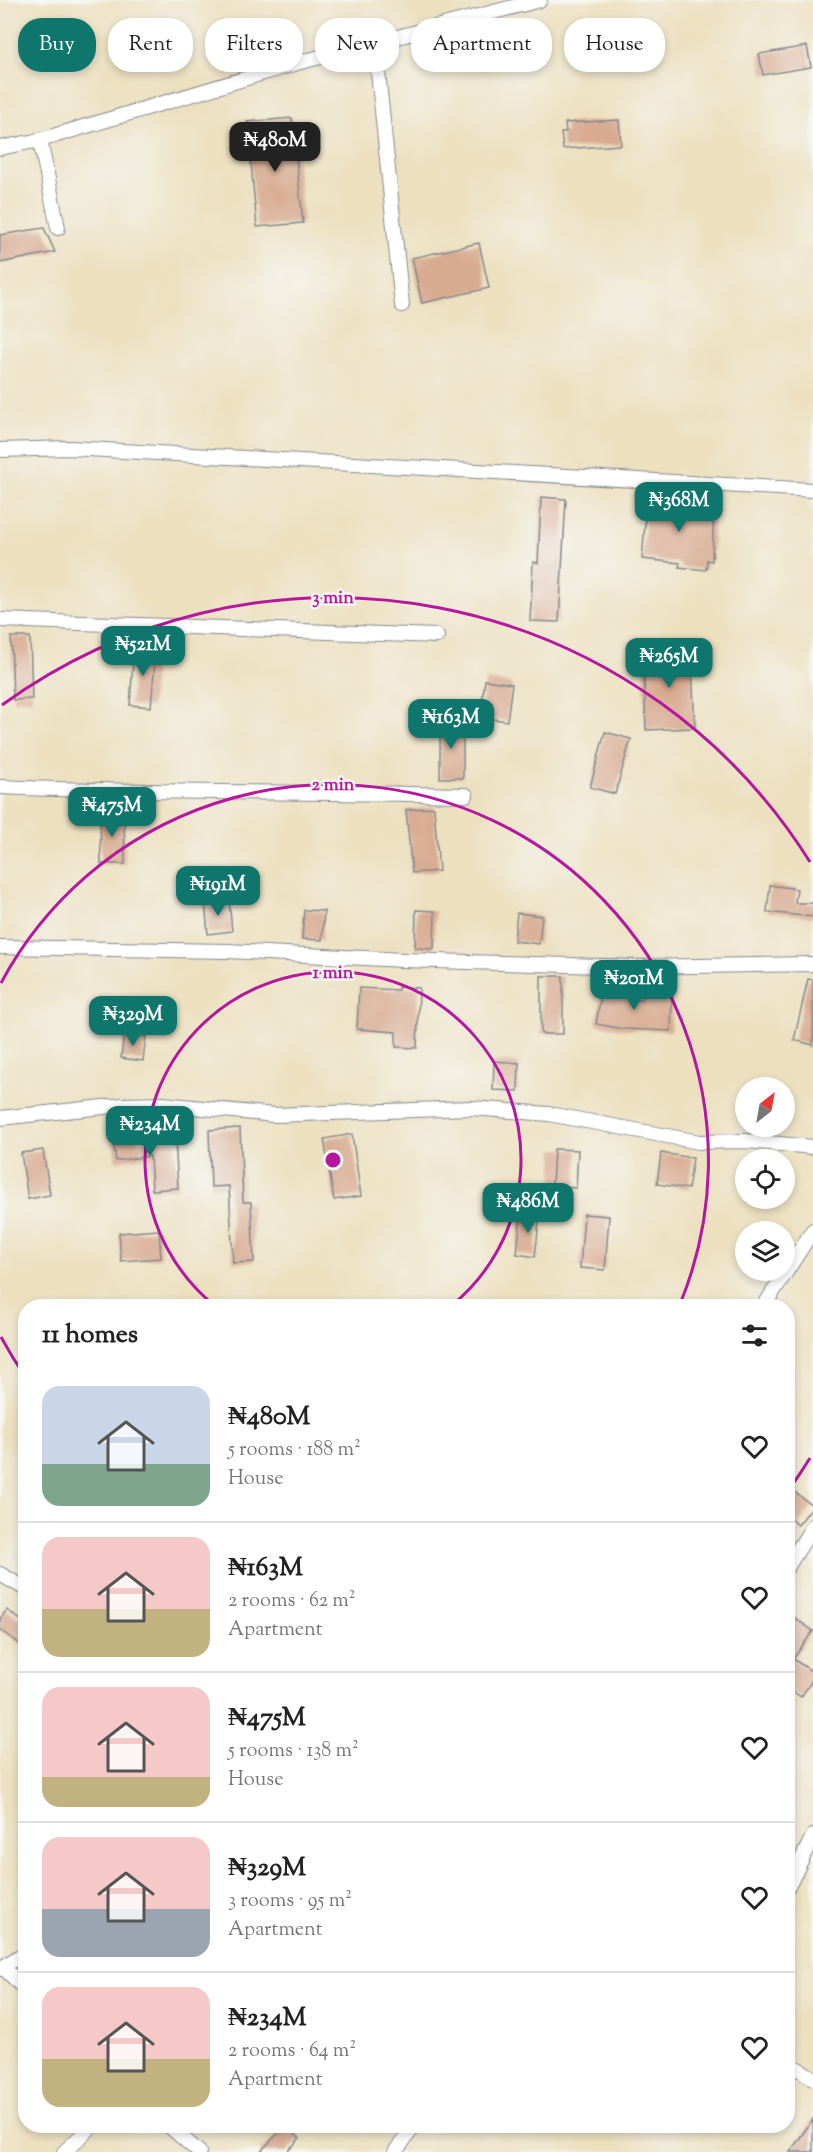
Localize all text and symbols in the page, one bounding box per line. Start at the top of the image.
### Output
chip: Buy [18,18,96,72]
chip: Rent [108,18,193,72]
chip: Filters [205,18,303,72]
chip: New [315,18,399,72]
chip: Apartment [411,18,552,72]
chip: House [564,18,665,72]
pin: ₦480M [233,122,317,173]
text: ₦480M [243,127,307,156]
pin: ₦368M [637,482,721,533]
text: ₦368M [649,487,709,516]
text: 3 min [312,586,354,612]
pin: ₦521M [101,626,185,677]
text: ₦521M [115,631,171,660]
pin: ₦265M [627,638,711,689]
text: ₦265M [640,643,698,672]
pin: ₦163M [409,699,493,750]
text: ₦163M [422,704,480,733]
text: 2 min [312,773,355,799]
pin: ₦475M [70,787,154,838]
text: ₦475M [82,792,142,821]
pin: ₦191M [176,866,260,917]
text: ₦191M [190,871,246,900]
pin: ₦201M [592,960,676,1011]
text: 1 min [313,961,354,987]
text: ₦201M [604,965,664,994]
pin: ₦329M [91,996,175,1047]
text: ₦329M [103,1001,163,1030]
north arrow [735,1077,795,1137]
map controls [735,1077,795,1281]
pin: ₦234M [108,1106,192,1157]
text: ₦234M [120,1111,180,1140]
button: locate [735,1149,795,1209]
centre of rings [323,1150,343,1170]
pin: ₦486M [486,1183,570,1234]
text: ₦486M [497,1188,559,1217]
button: layers [735,1221,795,1281]
text: 11 homes [42,1317,138,1354]
icon: filters [738,1319,771,1352]
text: ₦480M [228,1399,310,1436]
icon: home [90,1410,162,1482]
icon: heart [738,1430,771,1463]
text: 5 rooms · 188 m² [228,1436,361,1465]
text: House [228,1465,283,1494]
text: ₦163M [228,1550,303,1587]
icon: home [90,1561,162,1633]
icon: heart [738,1581,771,1614]
text: 2 rooms · 62 m² [228,1587,356,1616]
text: Apartment [228,1616,323,1645]
text: ₦475M [228,1700,306,1737]
icon: home [90,1711,162,1783]
icon: heart [738,1731,771,1764]
text: 5 rooms · 138 m² [228,1737,359,1766]
text: House [228,1766,283,1795]
text: ₦329M [228,1850,306,1887]
icon: home [90,1861,162,1933]
icon: heart [738,1881,771,1914]
text: 3 rooms · 95 m² [228,1887,352,1916]
text: Apartment [228,1916,323,1945]
text: ₦234M [228,2000,306,2037]
icon: home [90,2011,162,2083]
icon: heart [738,2031,771,2064]
text: 2 rooms · 64 m² [228,2037,356,2066]
text: Apartment [228,2066,323,2095]

